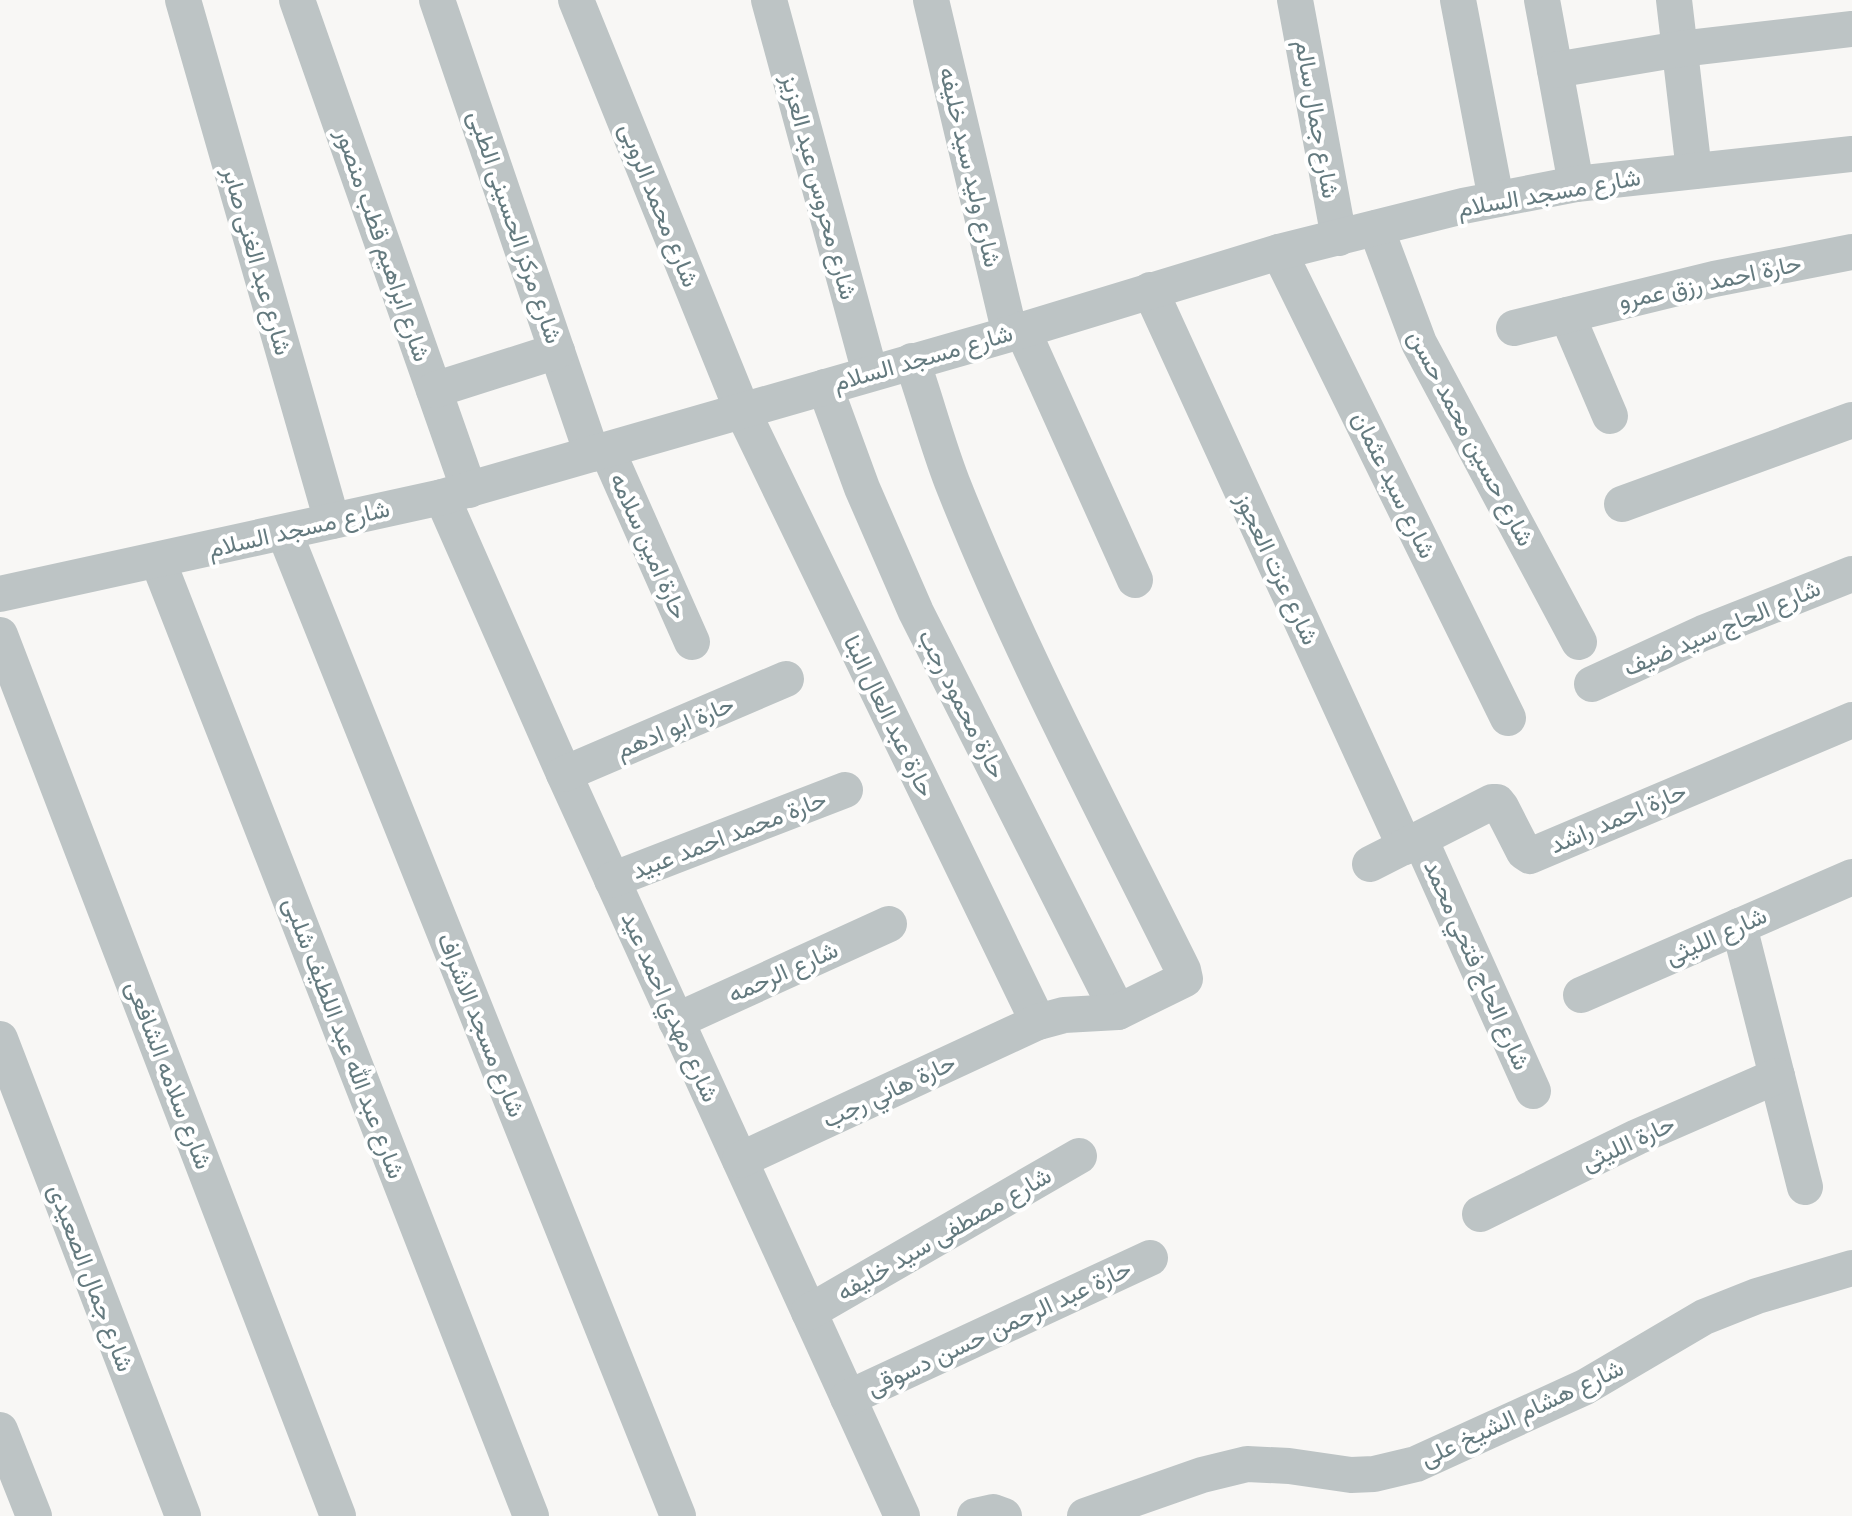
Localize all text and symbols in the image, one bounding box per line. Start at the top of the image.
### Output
street label: شارع جمال سالم [1287,38,1345,201]
street label: شارع وليد سيد خليفه [931,64,1007,270]
street label: شارع محروس عبد العزيز [773,70,863,303]
street label: شارع مركز الحسينى الطبى [460,107,568,348]
street label: شارع محمد الروبى [612,119,705,292]
street label: شارع ابراهيم قطب منصور [328,124,436,366]
street label: شارع عبد الغنى صابر [215,163,297,359]
street label: شارع مسجد السلام [1455,163,1643,225]
street label: حارة احمد رزق عمرو [1616,249,1804,316]
street label: شارع مسجد السلام [830,319,1016,399]
street label: شارع حسين محمد حسن [1400,325,1540,552]
street label: شارع سيد عثمان [1345,407,1442,564]
street label: حارة امين سلامه [603,469,694,624]
street label: شارع عزت العجوز [1227,488,1324,650]
street label: شارع مسجد السلام [206,495,393,565]
street label: شارع الحاج سيد ضيف [1619,574,1825,684]
street label: حارة محمود رجب [912,625,1011,783]
street label: حارة عبد العال البنا [837,631,940,802]
street label: حارة ابو ادهم [612,690,739,766]
street label: حارة احمد راشد [1546,777,1691,860]
street label: حارة محمد احمد عبيد [628,785,831,886]
street label: شارع الحاج فتحي محمد [1414,856,1536,1076]
street label: شارع عبد الله عبد اللطيف شلبى [275,893,411,1183]
street label: شارع الليثى [1661,901,1772,973]
street label: شارع مهدي احمد عيد [611,908,724,1108]
street label: شارع مسجد الاشراف [429,929,531,1122]
street label: شارع الرحمه [724,935,843,1010]
street label: شارع سلامه الشافعى [118,977,218,1174]
street label: حارة هاني رجب [818,1048,962,1139]
street label: حارة الليثى [1577,1109,1679,1178]
street label: شارع مصطفى سيد خليفه [832,1161,1057,1309]
street label: شارع جمال الصعيدى [41,1180,140,1376]
street label: حارة عبد الرحمن حسن دسوقى [862,1254,1136,1403]
street label: شارع هشام الشيخ على [1416,1354,1629,1475]

